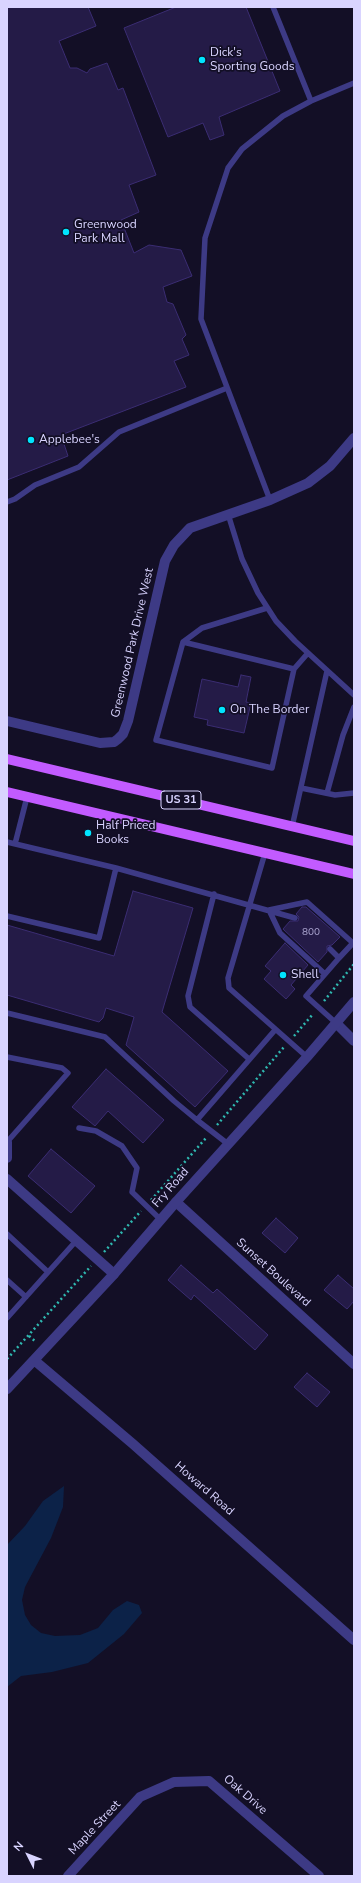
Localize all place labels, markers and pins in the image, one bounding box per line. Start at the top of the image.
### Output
place label: Dick's Sporting Goods [210,46,294,74]
marker: Dick's Sporting Goods [197,55,207,65]
place label: Greenwood Park Mall [74,218,137,246]
marker: Greenwood Park Mall [61,227,71,237]
place label: Applebee's [39,433,100,447]
marker: Applebee's [26,435,36,445]
place label: On The Border [230,703,309,717]
marker: On The Border [217,705,227,715]
place label: Half Priced Books [96,819,155,847]
marker: Half Priced Books [83,828,93,838]
place label: Shell [291,968,319,982]
marker: Shell [278,970,288,980]

